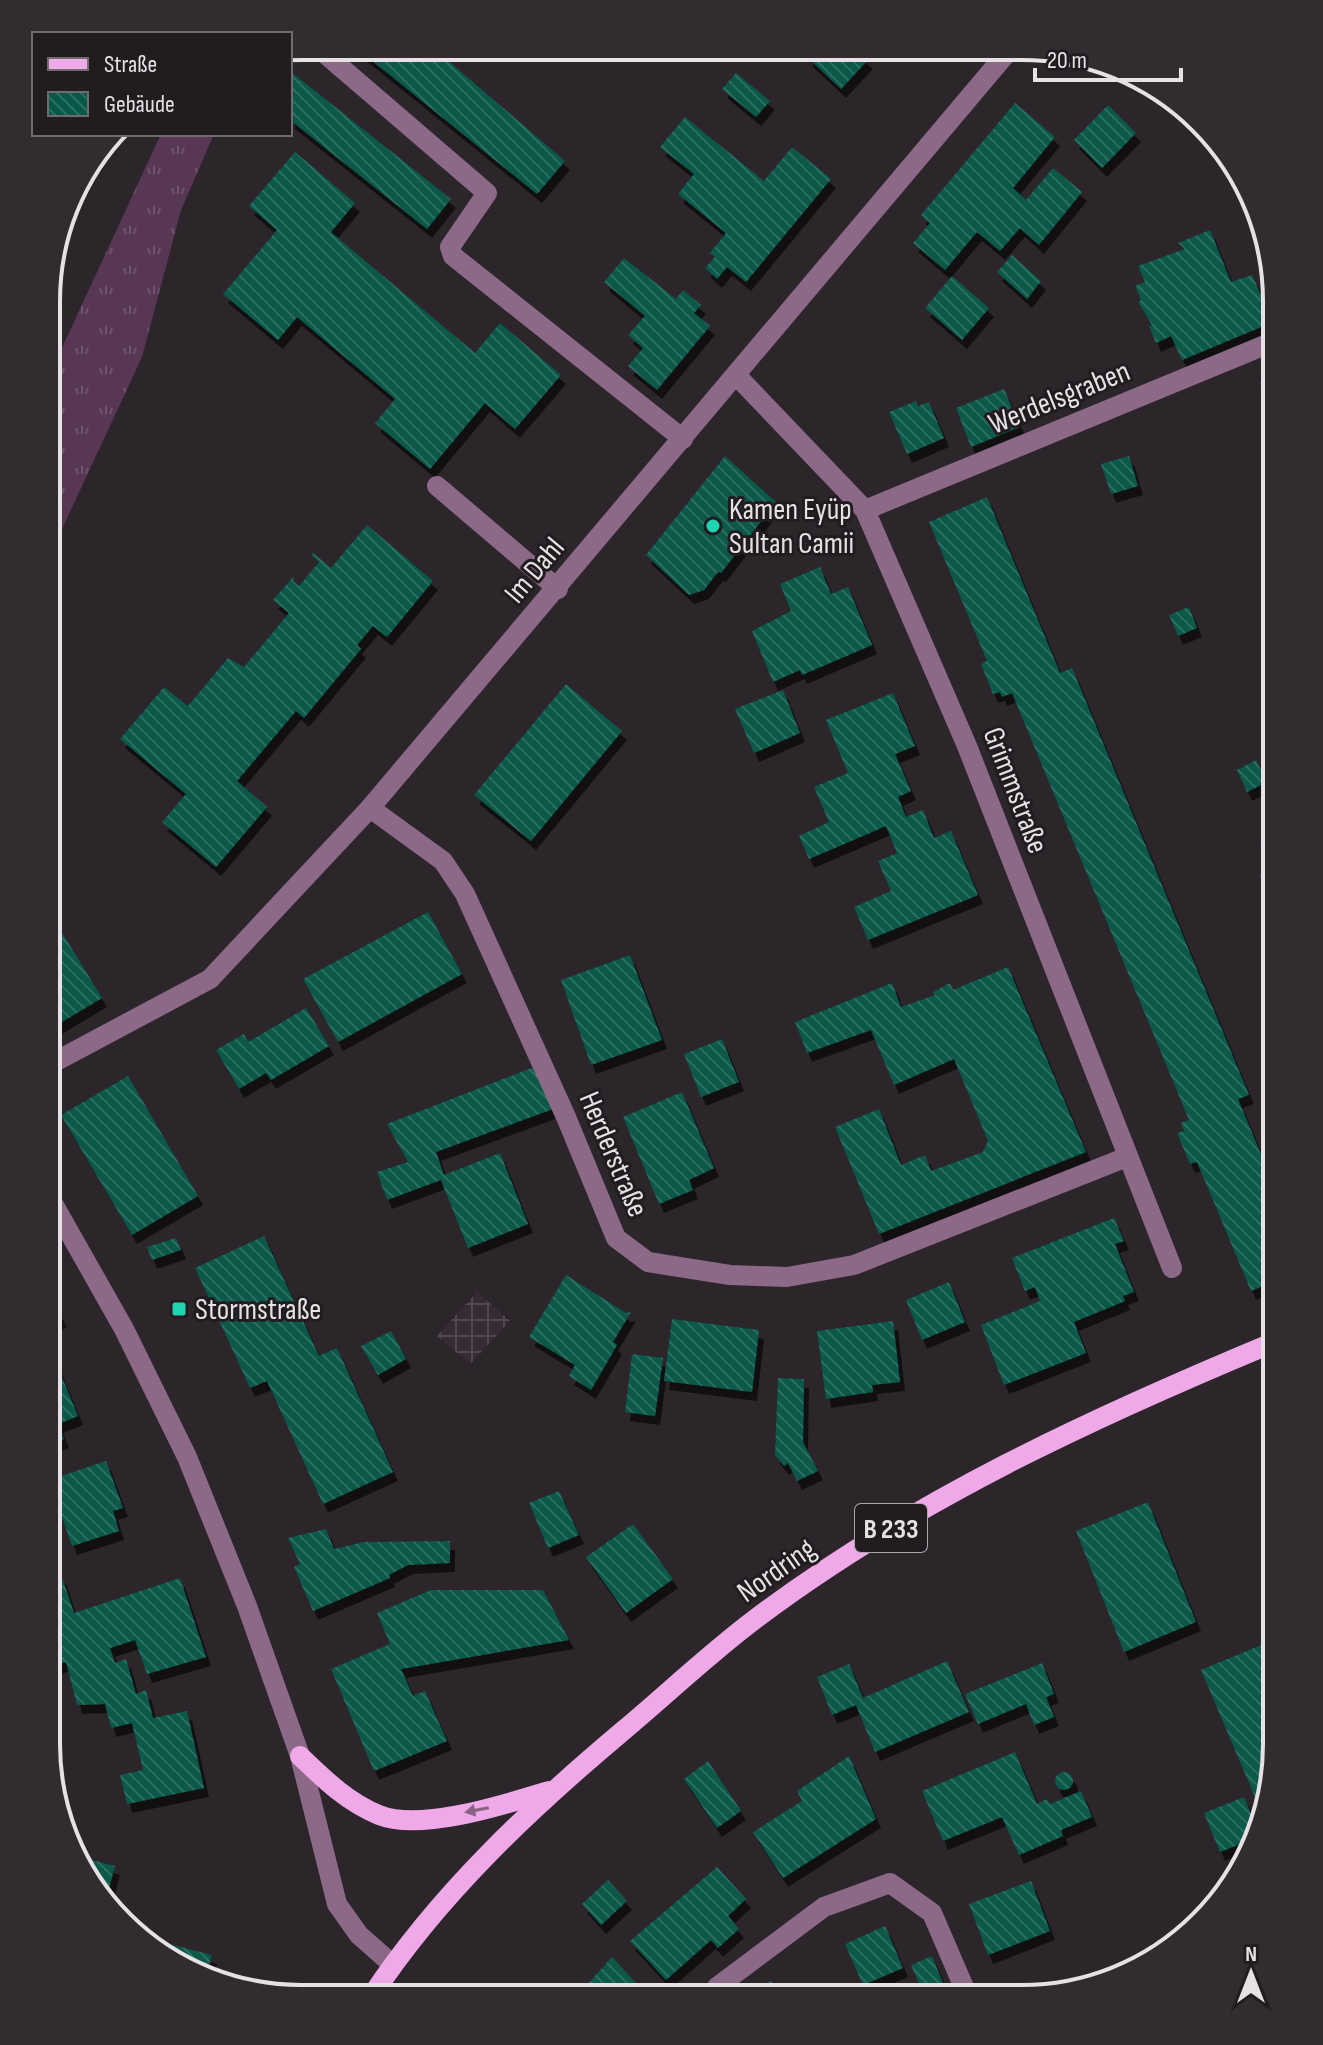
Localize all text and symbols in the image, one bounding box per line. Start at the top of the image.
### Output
legend [32,32,292,136]
scale bar [1035,32,1181,82]
text: 20 m [1047,46,1087,75]
text: Straße [104,50,157,79]
text: Gebäude [104,90,175,119]
street label: Werdelsgraben [984,353,1135,443]
place label: Kamen Eyüp Sultan Camii [729,492,854,562]
marker: Kamen Eyüp Sultan Camii [704,517,722,535]
street label: Im Dahl [497,530,573,611]
street label: Grimmstraße [975,722,1056,858]
street label: Herderstraße [571,1086,656,1222]
place label: Stormstraße [195,1292,321,1328]
marker: Stormstraße [170,1300,188,1318]
road number: B 233 [855,1504,927,1552]
street label: Nordring [730,1531,823,1611]
one-way arrow [465,1805,490,1817]
north arrow [1211,1933,1291,2013]
text: N [1245,1941,1257,1968]

